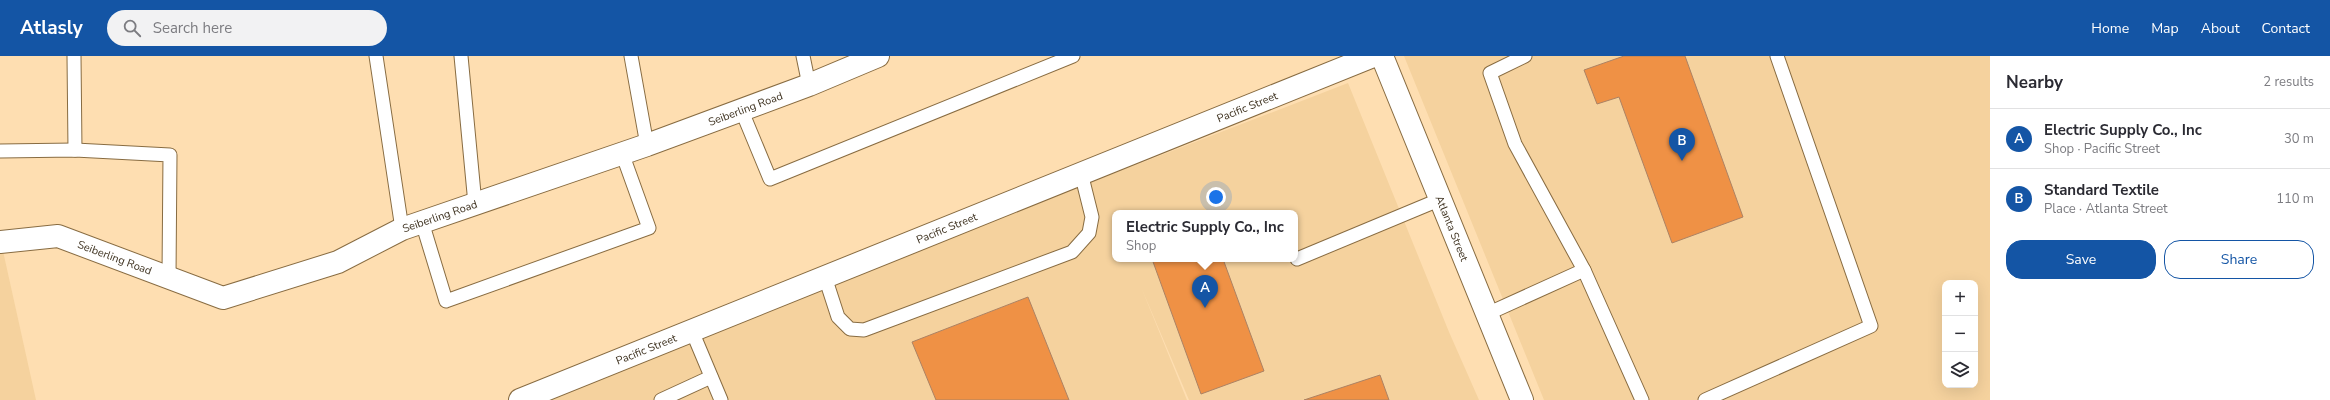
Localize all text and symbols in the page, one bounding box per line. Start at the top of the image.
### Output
search box [107,10,387,46]
text: Atlasly [20,15,83,41]
icon: search [121,17,143,39]
text: Search here [153,18,232,38]
text: Home [2091,19,2129,38]
text: Map [2151,19,2179,38]
text: About [2201,19,2240,38]
text: Contact [2262,19,2310,38]
text: Nearby [2006,71,2063,94]
text: 2 results [2263,73,2314,91]
street label: Seiberling Road [706,88,785,130]
street label: Pacific Street [1215,88,1280,126]
text: Electric Supply Co., Inc [2044,120,2202,140]
pin: B [1669,128,1695,161]
text: A [2014,130,2024,148]
text: 30 m [2284,130,2314,148]
text: Shop · Pacific Street [2044,140,2160,158]
text: Standard Textile [2044,180,2159,200]
your location [1206,187,1226,207]
text: B [2015,190,2023,208]
text: 110 m [2276,190,2314,208]
street label: Atlanta Street [1432,193,1472,264]
street label: Seiberling Road [400,197,479,236]
text: Place · Atlanta Street [2044,200,2168,218]
street label: Pacific Street [914,209,980,247]
popup [1112,210,1298,262]
text: Electric Supply Co., Inc [1126,217,1284,237]
street label: Seiberling Road [75,237,154,279]
text: Shop [1126,237,1156,255]
button: Save [2006,240,2156,279]
button: Share [2164,240,2314,279]
pin: A [1192,275,1218,308]
map controls [1942,280,1978,388]
button: + [1942,280,1978,316]
button: − [1942,316,1978,352]
street label: Pacific Street [614,331,679,369]
button: layers [1942,352,1978,388]

